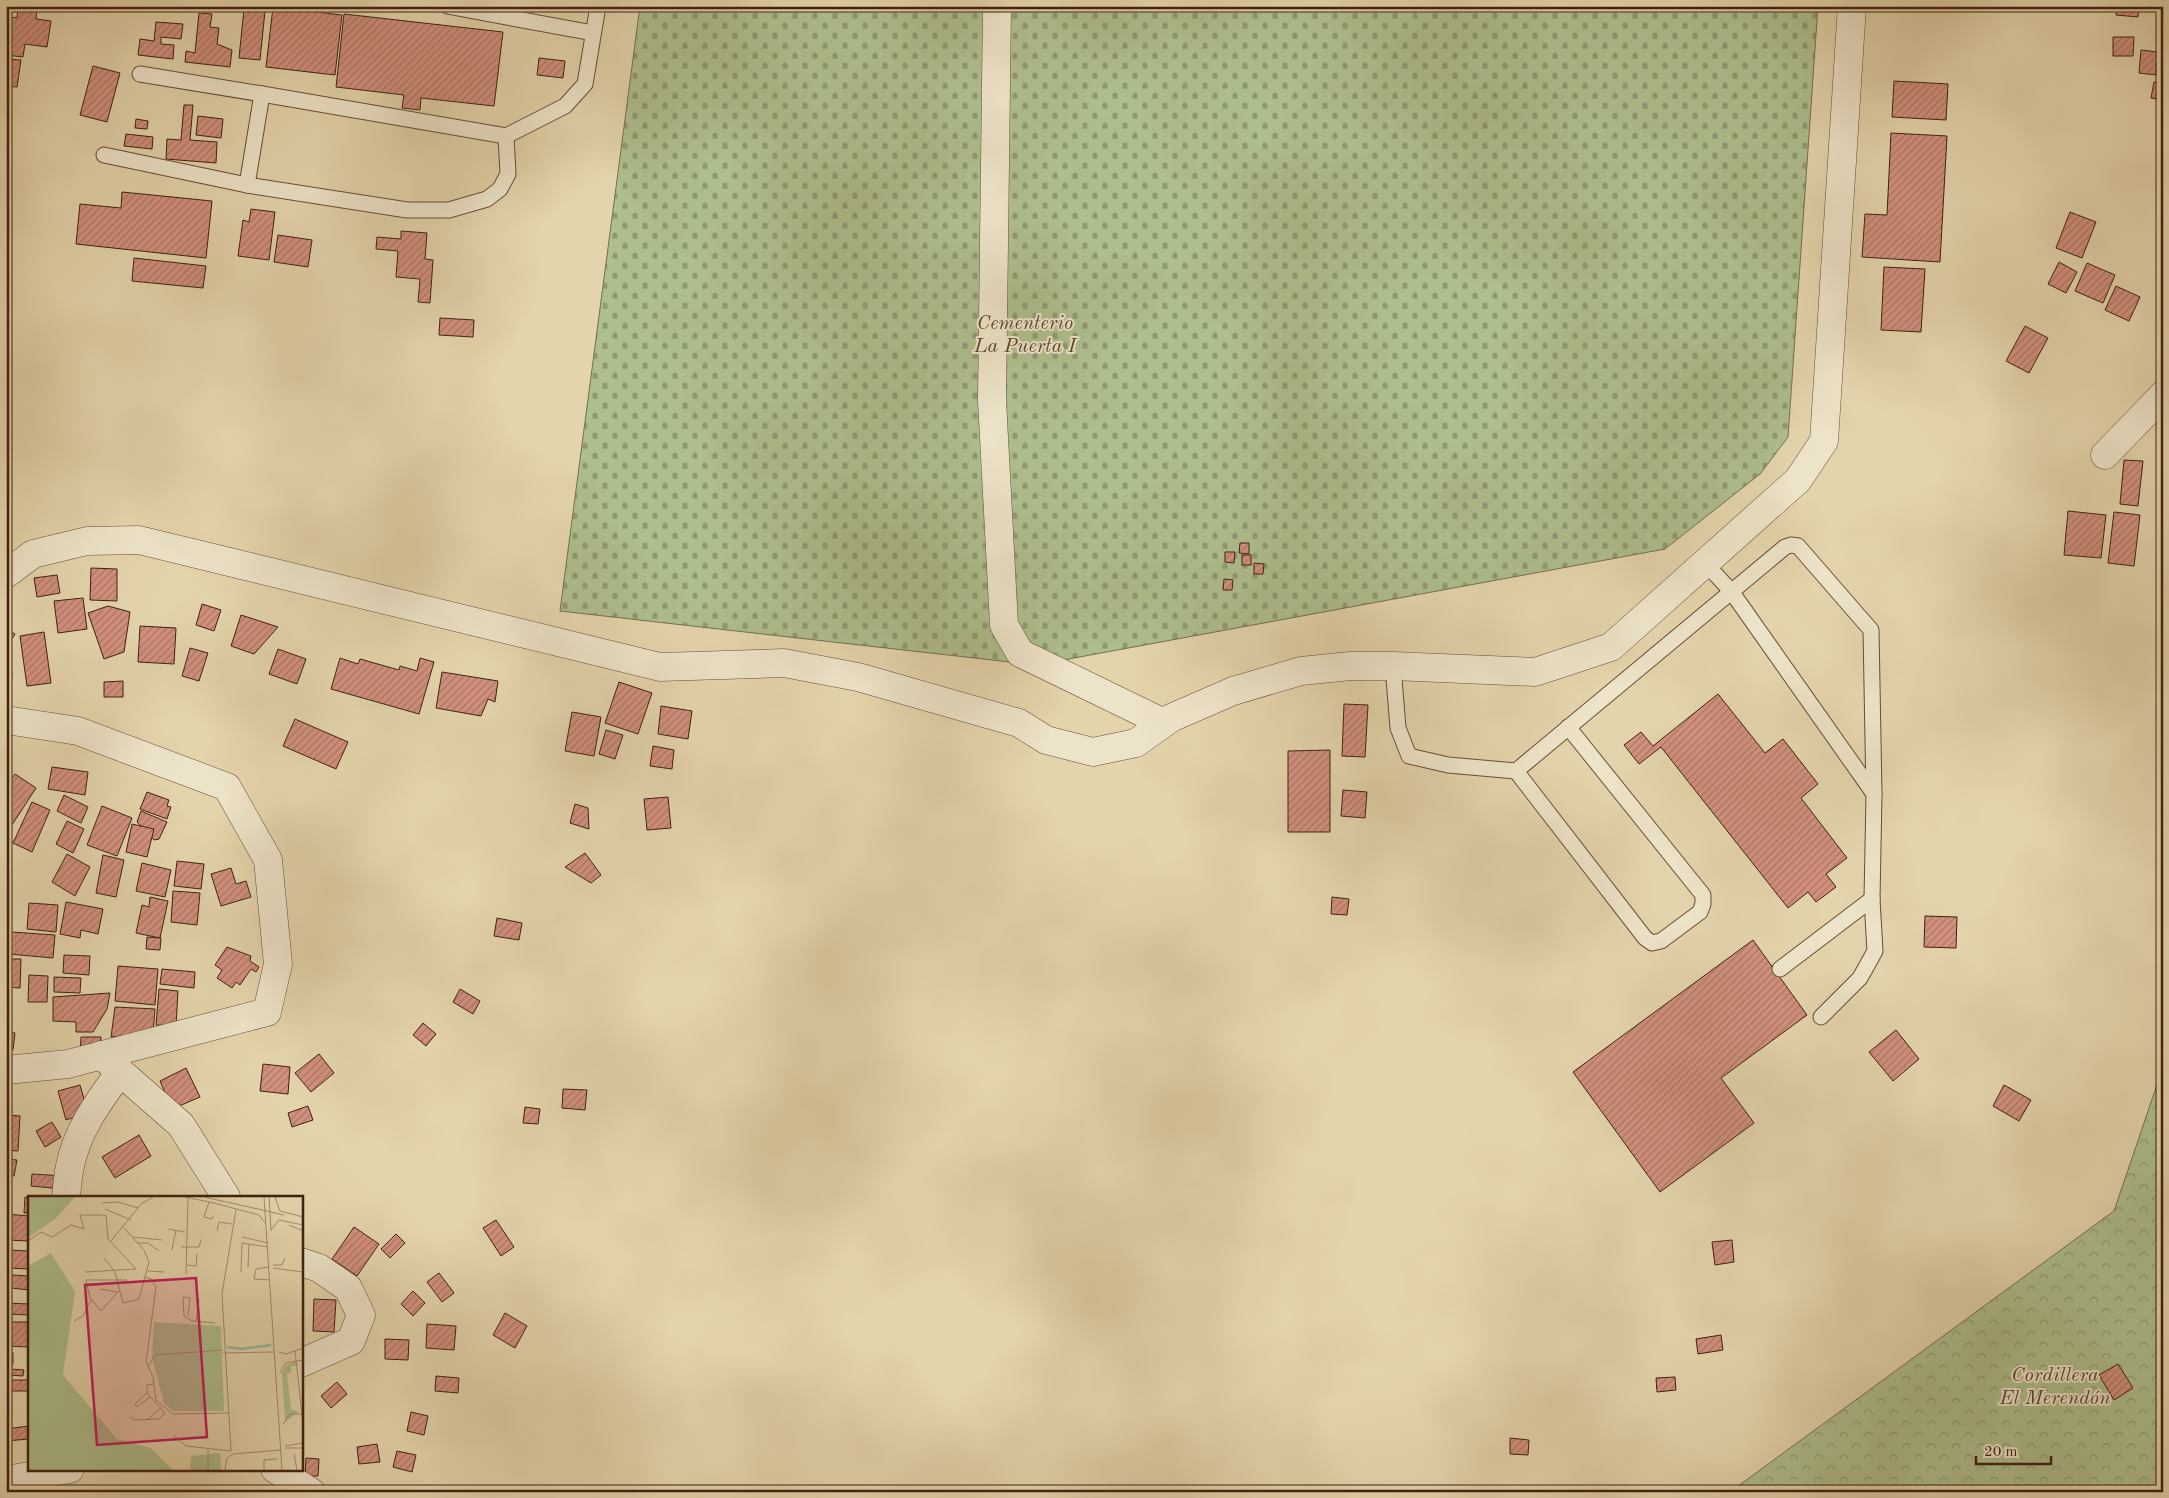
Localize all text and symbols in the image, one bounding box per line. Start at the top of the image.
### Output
park label: Cementerio La Puerta I [973,314,1078,357]
inset map [28,1196,302,1470]
park label: Cordillera El Merendón [1999,1366,2111,1409]
scale bar [1976,1433,2052,1465]
text: 20 m [1984,1445,2018,1460]

